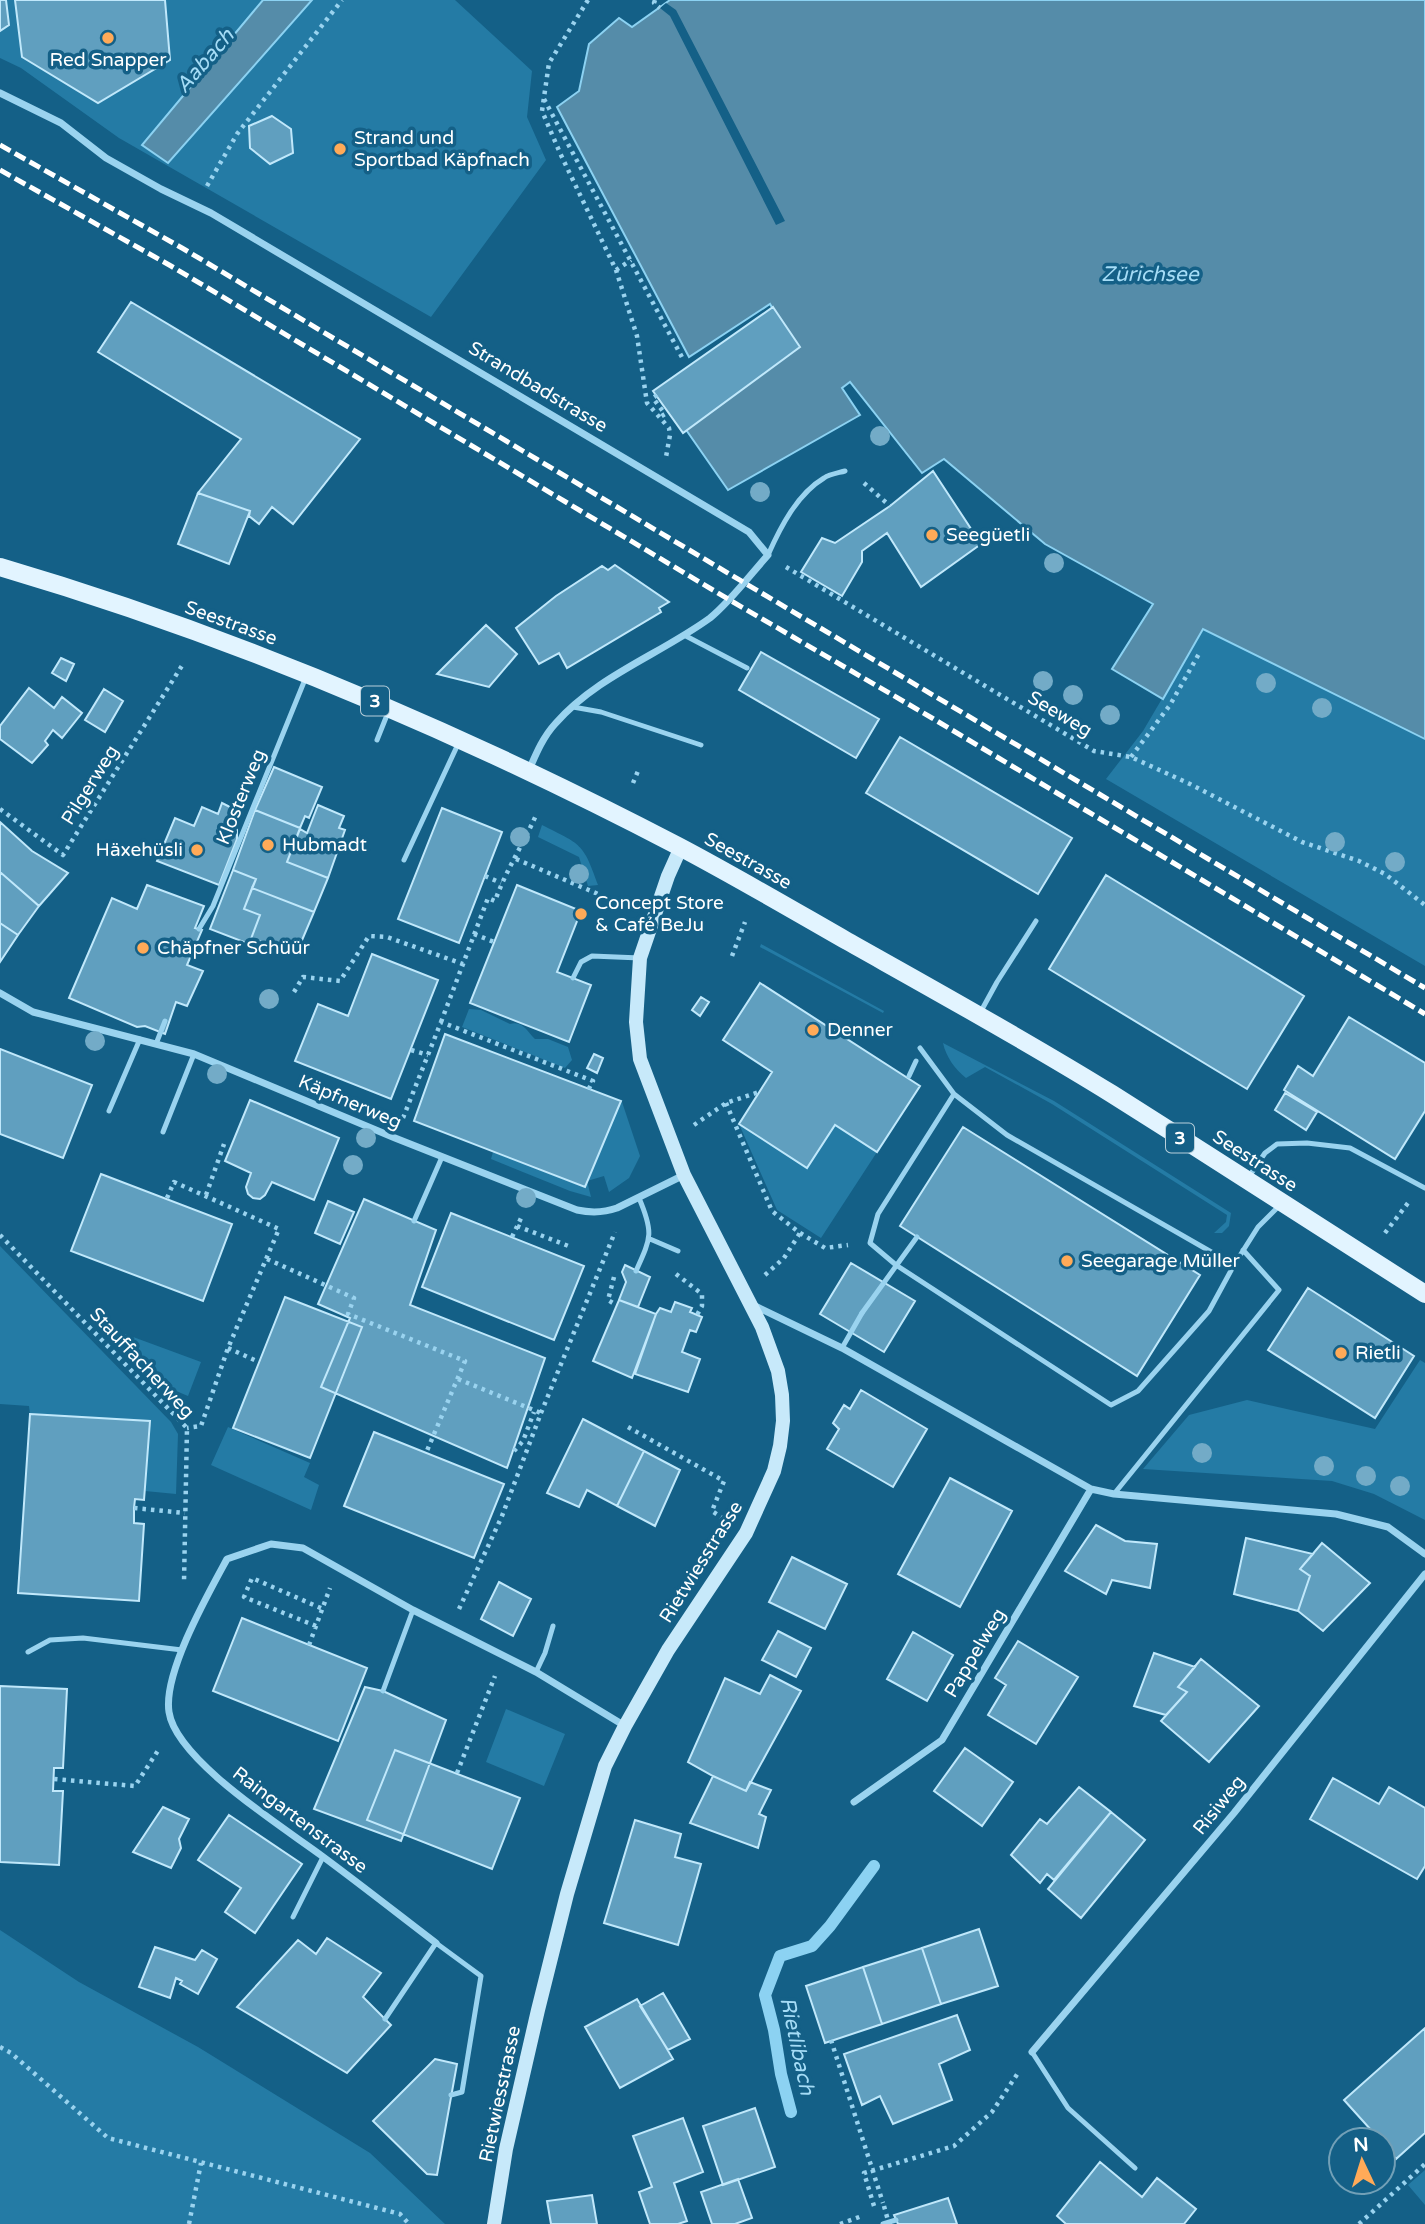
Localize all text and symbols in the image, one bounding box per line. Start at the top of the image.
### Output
water label: Aabach [170,23,240,98]
marker: Red Snapper [100,30,116,46]
place label: Red Snapper [49,49,167,71]
place label: Strand und Sportbad Käpfnach [354,127,530,171]
marker: Strand und Sportbad Käpfnach [332,141,348,157]
water label: Zürichsee [1101,262,1200,287]
street label: Strandbadstrasse [465,337,611,437]
place label: Seegüetli [946,524,1030,546]
marker: Seegüetli [924,527,940,543]
street label: Seestrasse [182,596,280,650]
road number: 3 [361,686,389,716]
street label: Seeweg [1024,686,1096,742]
street label: Pilgerweg [57,741,123,829]
street label: Klosterweg [212,746,270,848]
street label: Seestrasse [700,828,796,894]
place label: Hubmadt [282,834,367,856]
marker: Hubmadt [260,837,276,853]
place label: Häxehüsli [96,839,183,861]
marker: Häxehüsli [189,842,205,858]
place label: Concept Store & Café BeJu [595,892,724,936]
marker: Concept Store & Café BeJu [573,906,589,922]
place label: Chäpfner Schüür [157,937,311,959]
marker: Chäpfner Schüür [135,940,151,956]
place label: Denner [827,1019,894,1041]
marker: Denner [805,1022,821,1038]
street label: Käpfnerweg [295,1070,405,1134]
road number: 3 [1166,1124,1194,1153]
street label: Seestrasse [1209,1126,1301,1196]
place label: Seegarage Müller [1081,1250,1240,1272]
marker: Seegarage Müller [1059,1253,1075,1269]
street label: Stauffacherweg [85,1303,199,1423]
place label: Rietli [1355,1342,1401,1364]
marker: Rietli [1333,1345,1349,1361]
street label: Rietwiesstrasse [655,1497,747,1627]
street label: Pappelweg [940,1604,1010,1702]
street label: Raingartenstrasse [228,1762,372,1878]
street label: Risiweg [1188,1771,1250,1839]
water label: Rietlibach [774,1995,820,2098]
street label: Rietwiesstrasse [475,2024,525,2164]
north arrow [1327,2126,1397,2196]
text: N [1353,2134,1369,2157]

